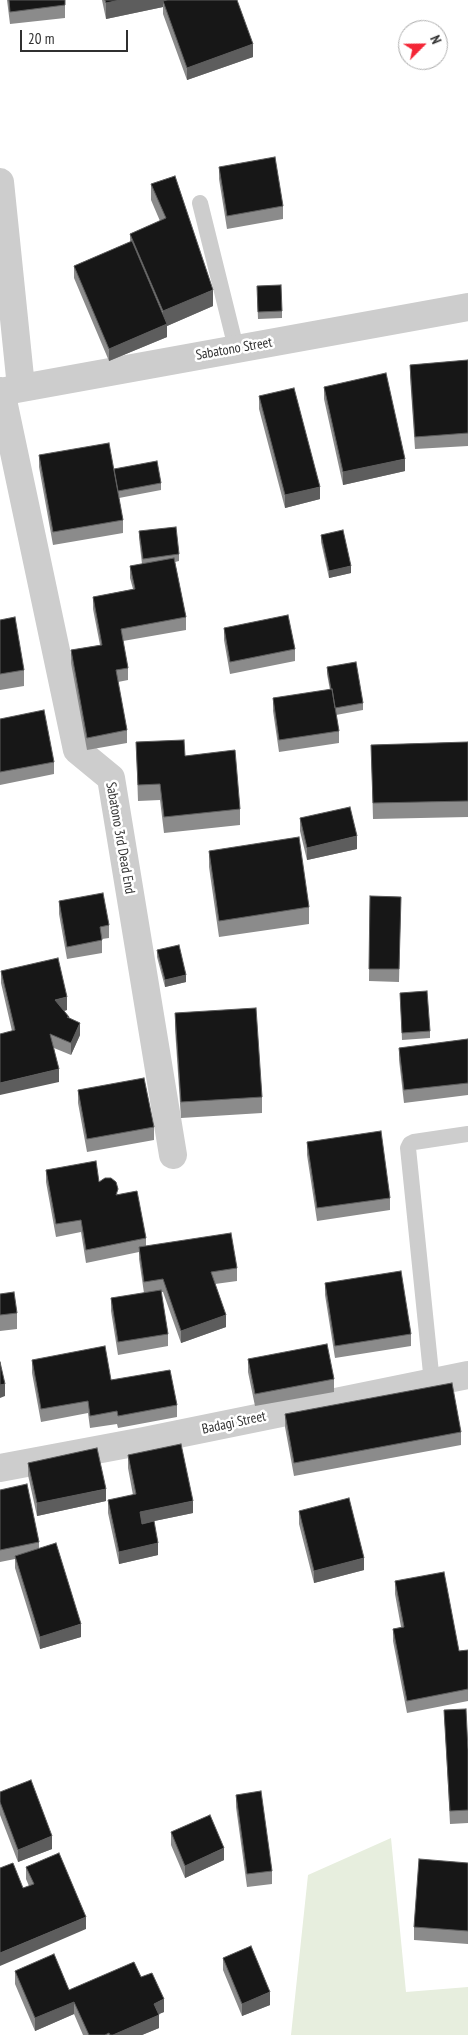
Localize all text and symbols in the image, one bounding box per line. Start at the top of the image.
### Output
scale bar [22,20,130,52]
north arrow [398,20,448,70]
text: 20 m [28,29,54,48]
text: N [426,33,446,47]
street label: Sabatono Street [195,334,273,364]
street label: Sabatono 3rd Dead End [102,781,138,895]
street label: Badagi Street [201,1408,267,1438]

